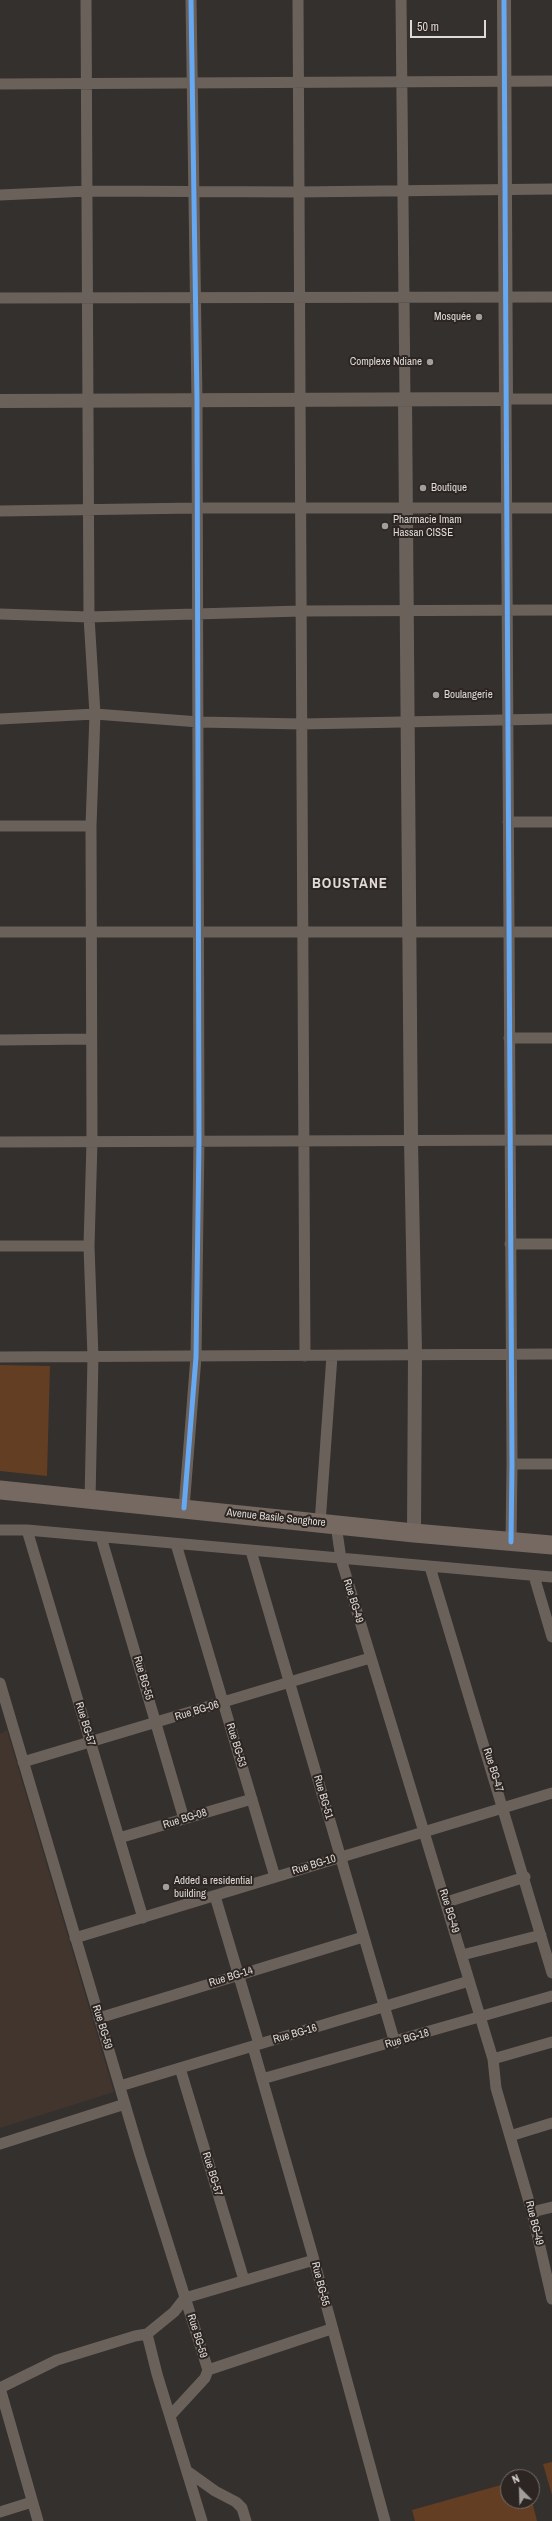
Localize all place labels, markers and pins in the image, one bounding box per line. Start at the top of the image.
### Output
place label: Mosquée [434,310,471,324]
marker: Mosquée [474,312,484,322]
place label: Complexe Ndiane [350,355,422,369]
marker: Complexe Ndiane [425,357,435,367]
place label: Boutique [431,481,467,495]
marker: Boutique [418,483,428,493]
place label: Pharmacie Imam Hassan CISSE [393,513,462,539]
marker: Pharmacie Imam Hassan CISSE [380,521,390,531]
place label: Boulangerie [444,688,493,702]
marker: Boulangerie [431,690,441,700]
place label: Added a residential building [174,1874,252,1900]
marker: Added a residential building [161,1882,171,1892]

